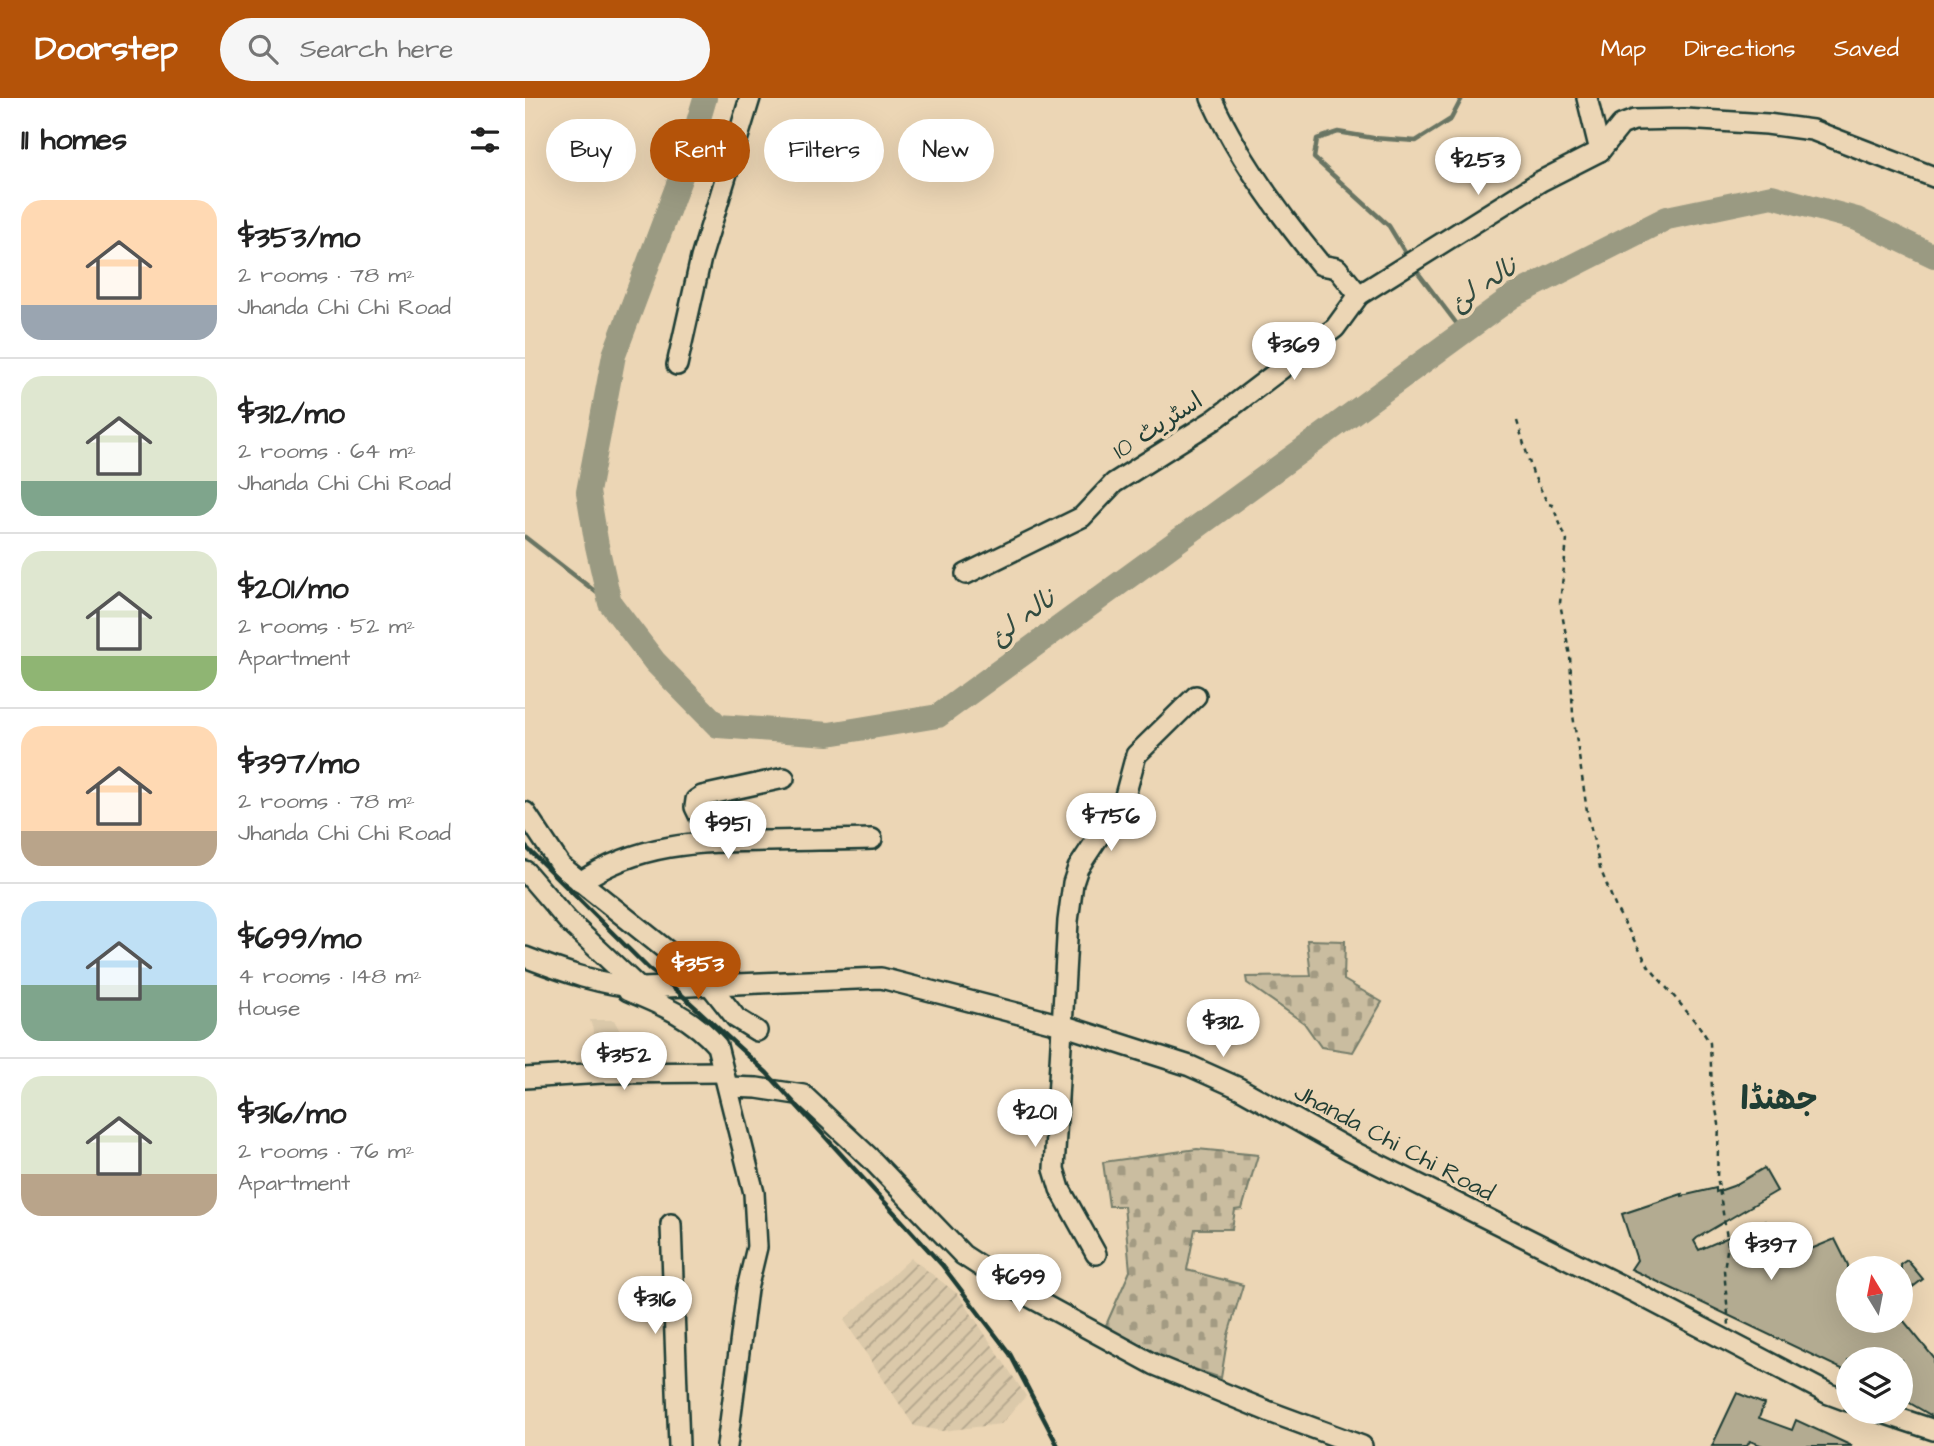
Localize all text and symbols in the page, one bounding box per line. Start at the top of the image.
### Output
search box [220,18,710,81]
text: Doorstep [35,26,178,72]
icon: search [244,30,282,68]
text: Search here [300,31,453,67]
text: Map [1601,32,1646,66]
text: Directions [1684,32,1796,66]
text: Saved [1834,32,1899,66]
text: 11 homes [21,119,127,161]
chip: Buy [546,119,636,182]
chip: Rent [650,119,750,182]
chip: Filters [764,119,884,182]
chip: New [898,119,994,182]
icon: filters [466,121,504,159]
pin: $253 [1437,138,1519,197]
text: $253 [1451,144,1505,176]
text: $353/mo [238,217,360,259]
icon: home [77,228,161,312]
water label: نالہ لئ [1443,248,1527,320]
text: 2 rooms · 78 m² [238,259,415,291]
text: Jhanda Chi Chi Road [238,291,451,323]
pin: $369 [1253,322,1335,382]
text: $369 [1268,329,1320,361]
street label: اسٹریٹ 10 [1106,384,1210,468]
text: $312/mo [238,393,345,435]
icon: home [77,404,161,488]
text: 2 rooms · 64 m² [238,435,416,467]
text: Jhanda Chi Chi Road [238,467,451,499]
text: $201/mo [238,568,349,610]
icon: home [77,579,161,663]
water label: نالہ لئ [982,579,1065,654]
text: 2 rooms · 52 m² [238,610,415,642]
text: Apartment [238,642,350,674]
text: $397/mo [238,743,359,785]
icon: home [77,754,161,838]
text: 2 rooms · 78 m² [238,785,415,817]
pin: $756 [1070,794,1152,853]
text: $756 [1082,800,1140,832]
pin: $951 [687,802,769,861]
text: $951 [705,808,751,840]
text: Jhanda Chi Chi Road [238,817,451,849]
text: $699/mo [238,918,362,960]
icon: home [77,929,161,1013]
pin: $353 [657,942,739,1001]
text: $353 [672,948,724,980]
text: 4 rooms · 148 m² [238,960,422,992]
text: House [238,992,301,1024]
pin: $312 [1182,1000,1264,1059]
text: $312 [1203,1006,1243,1038]
pin: $352 [583,1032,665,1092]
text: $352 [597,1039,651,1071]
street label: Jhanda Chi Chi Road [1288,1076,1500,1210]
district label: جھنڈا [1741,1077,1817,1122]
pin: $201 [994,1090,1076,1149]
text: $316/mo [238,1093,347,1135]
text: $201 [1013,1096,1057,1128]
icon: home [77,1104,161,1188]
text: 2 rooms · 76 m² [238,1135,414,1167]
text: Apartment [238,1167,350,1199]
pin: $397 [1730,1222,1812,1282]
text: $397 [1745,1229,1797,1261]
pin: $699 [978,1254,1060,1314]
north arrow [1836,1256,1913,1334]
map controls [1836,1256,1913,1424]
text: $699 [992,1261,1046,1293]
pin: $316 [614,1276,696,1336]
text: $316 [634,1283,676,1315]
button: layers [1836,1347,1913,1424]

